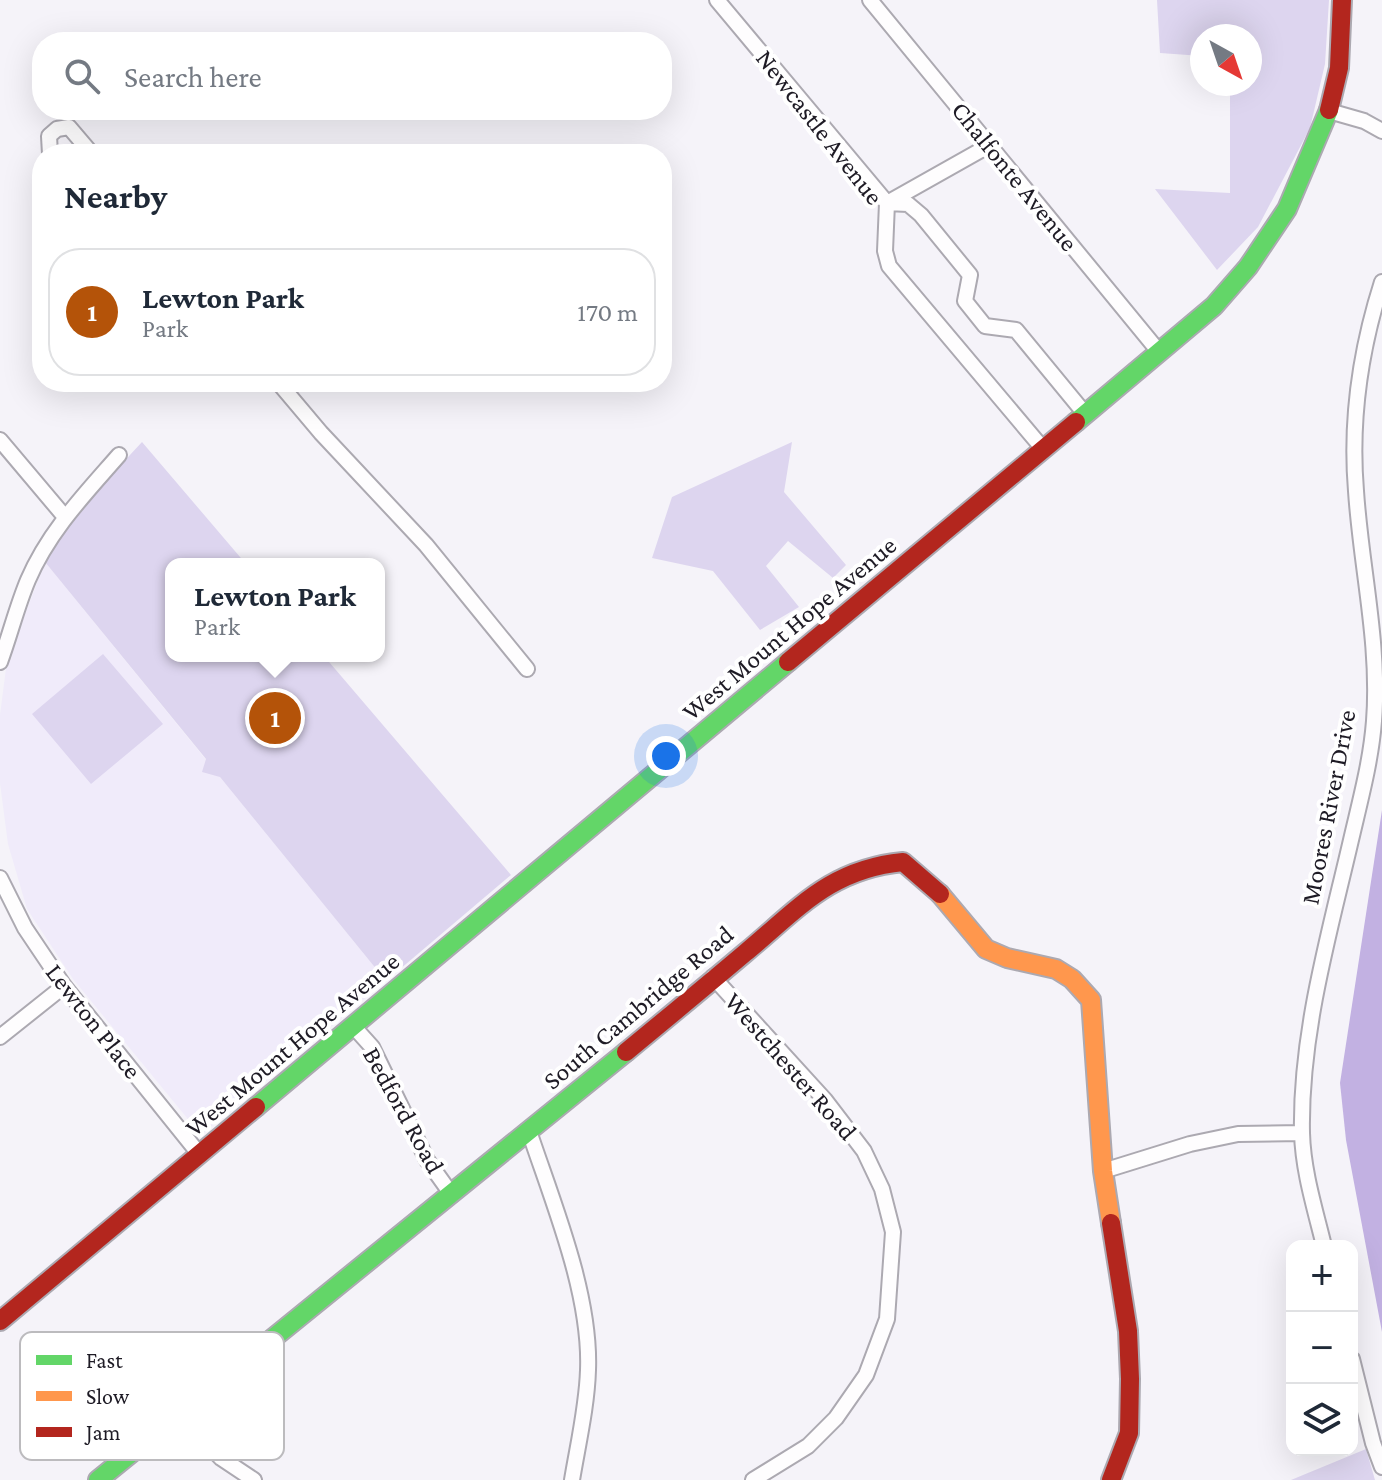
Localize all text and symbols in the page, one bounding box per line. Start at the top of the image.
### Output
north arrow [1190,24,1262,96]
search box [32,32,672,120]
street label: Newcastle Avenue [750,44,889,211]
icon: search [60,54,104,98]
text: Search here [124,60,262,93]
street label: Chalfonte Avenue [945,96,1084,257]
text: Nearby [64,178,167,215]
text: Lewton Park [142,281,304,314]
text: 1 [87,298,97,327]
text: 170 m [577,298,638,327]
text: Park [142,314,188,343]
street label: West Mount Hope Avenue [677,530,902,726]
popup [165,558,385,662]
text: Lewton Park [194,579,356,612]
text: Park [194,612,240,641]
pin: 1 [249,688,301,748]
street label: Moores River Drive [1295,707,1362,907]
your location [646,736,686,776]
street label: South Cambridge Road [537,919,739,1095]
street label: West Mount Hope Avenue [180,946,405,1142]
street label: Lewton Place [40,958,147,1085]
street label: Westchester Road [719,987,863,1146]
street label: Bedford Road [357,1042,450,1179]
map controls [1286,1240,1358,1456]
button: + [1286,1240,1358,1312]
button: − [1286,1312,1358,1384]
legend [20,1332,284,1460]
text: Fast [86,1348,123,1373]
text: Slow [86,1384,130,1409]
button: layers [1286,1384,1358,1456]
text: Jam [84,1420,121,1445]

